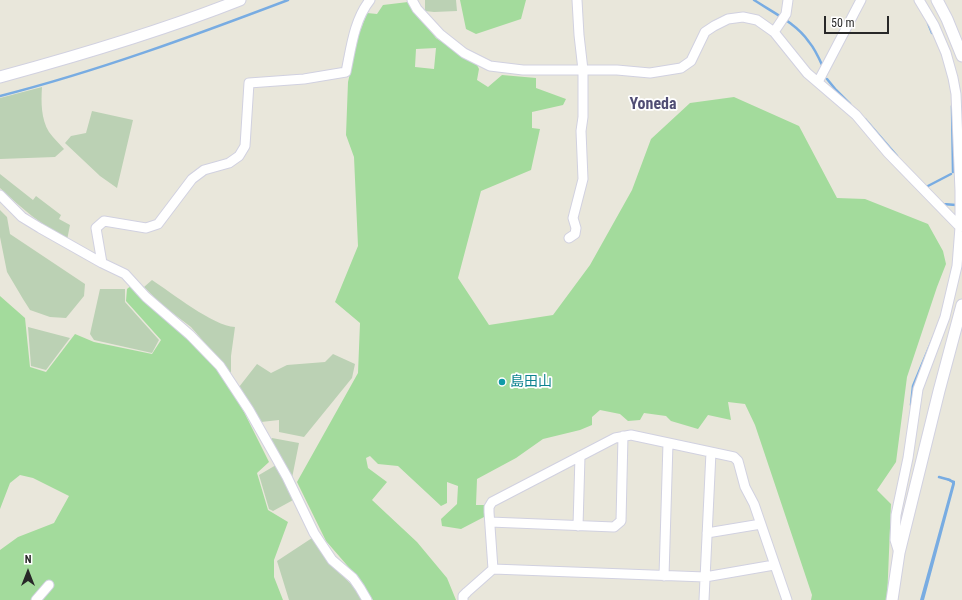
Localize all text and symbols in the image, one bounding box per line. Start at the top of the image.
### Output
scale bar [826,8,891,34]
text: 50 m [831,16,855,30]
district label: Yoneda [629,95,677,115]
place label: 島田山 [510,374,552,390]
marker: 島田山 [497,377,507,387]
north arrow [8,552,48,592]
text: N [25,553,31,566]

